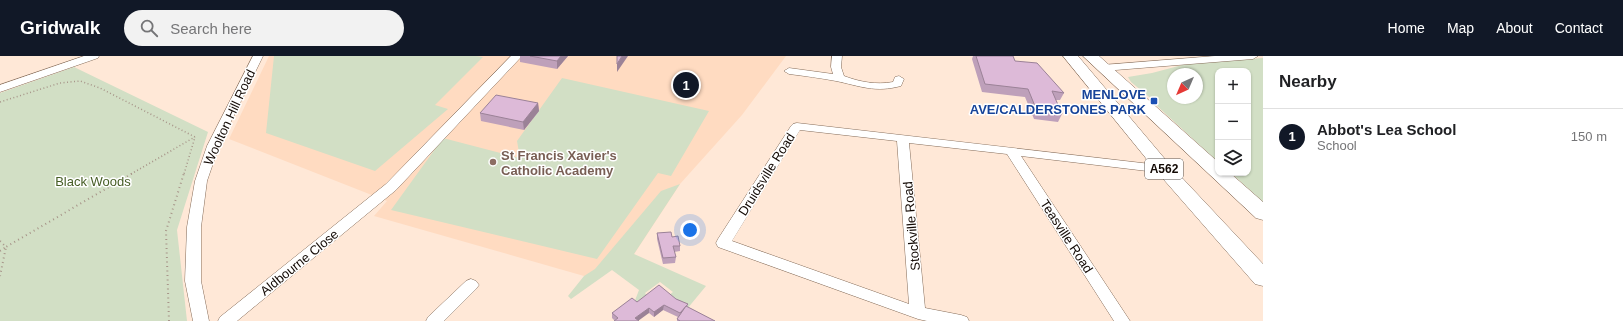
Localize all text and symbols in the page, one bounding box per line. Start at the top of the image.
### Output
search box [124,10,404,46]
text: Gridwalk [20,17,100,38]
icon: search [138,17,160,39]
text: Search here [170,20,252,37]
text: Home [1388,20,1425,36]
text: Map [1447,20,1474,36]
text: About [1496,20,1533,36]
text: Contact [1555,20,1603,36]
street label: Woolton Hill Road [201,67,258,167]
north arrow [1167,68,1203,104]
map controls [1215,68,1251,176]
button: + [1215,68,1251,104]
pin: 1 [673,70,699,100]
text: Nearby [1279,72,1337,91]
place label: MENLOVE AVE/CALDERSTONES PARK [970,87,1147,117]
marker: MENLOVE AVE/CALDERSTONES PARK [1149,96,1159,106]
button: − [1215,104,1251,140]
text: Abbot's Lea School [1317,121,1456,138]
text: 1 [1288,129,1296,144]
text: 150 m [1571,129,1607,144]
street label: Druidsville Road [735,130,798,218]
text: School [1317,138,1357,153]
button: layers [1215,140,1251,176]
place label: St Francis Xavier's Catholic Academy [501,148,617,178]
marker: St Francis Xavier's Catholic Academy [488,157,498,167]
road number: A562 [1145,159,1183,179]
park label: Black Woods [55,174,131,189]
street label: Stockville Road [900,181,923,271]
street label: Teasville Road [1037,197,1096,276]
your location [680,220,700,240]
street label: Aldbourne Close [257,226,341,298]

